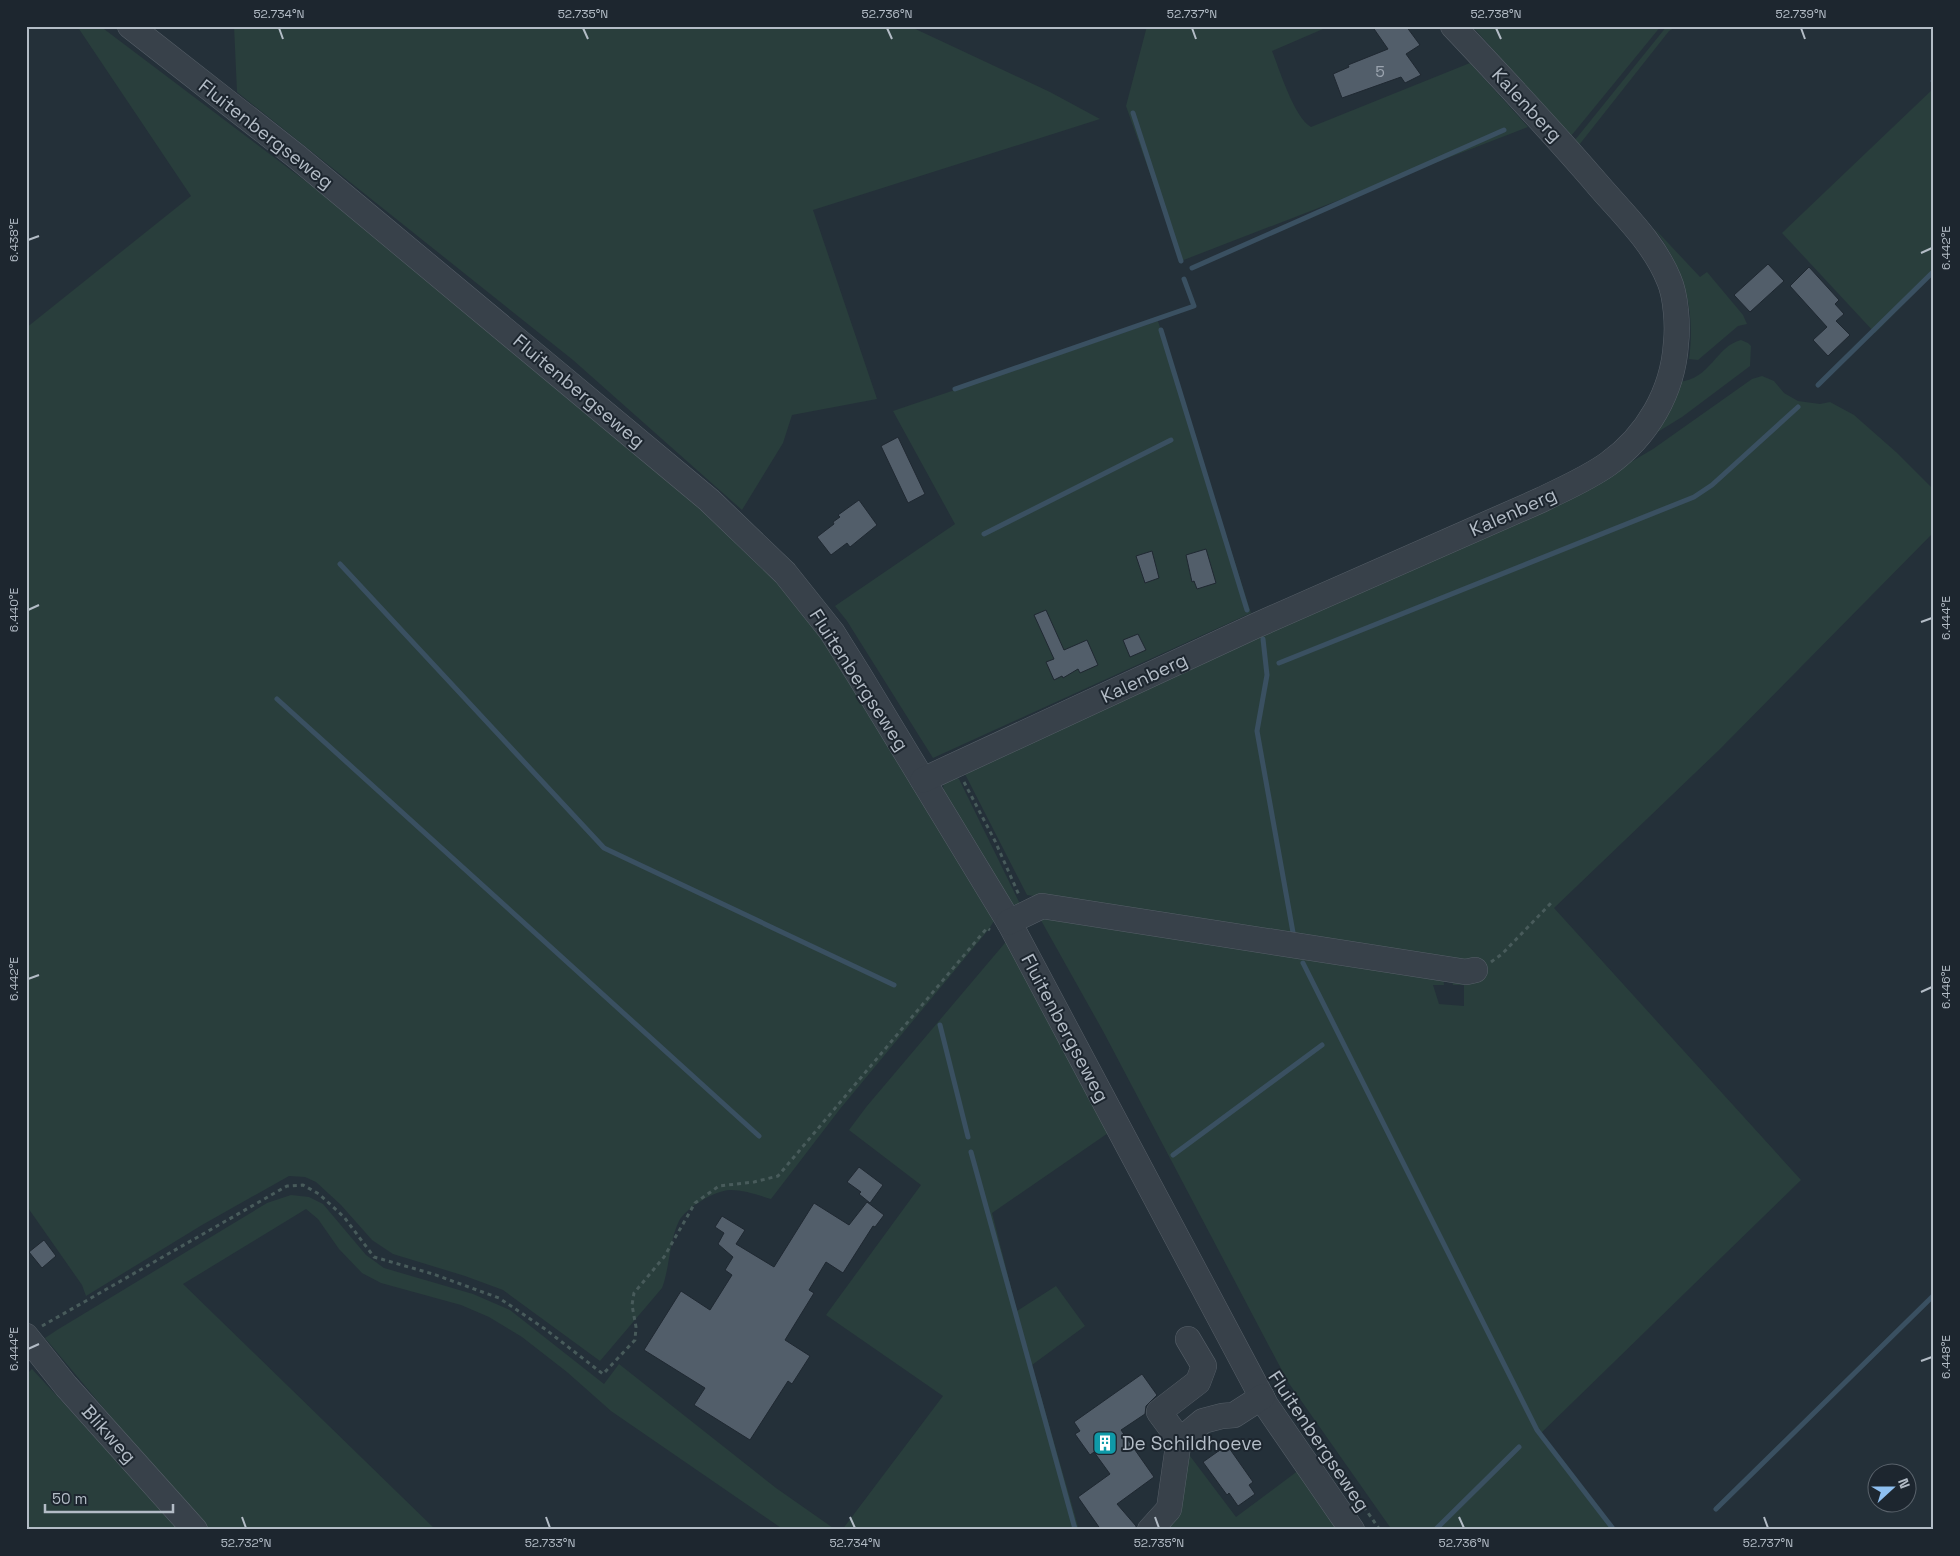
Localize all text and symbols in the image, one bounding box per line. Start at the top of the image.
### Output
text: 52.734°N [254,6,305,22]
text: 52.735°N [558,6,608,22]
text: 52.736°N [862,6,912,22]
text: 52.737°N [1167,6,1217,22]
text: 52.738°N [1471,6,1521,22]
text: 52.739°N [1776,6,1826,22]
house number: 5 [1375,61,1385,82]
street label: Kalenberg [1486,63,1568,147]
street label: Fluitenbergseweg [193,73,339,195]
text: 6.438°E [6,218,22,262]
text: 6.442°E [1938,226,1954,270]
street label: Fluitenbergseweg [508,329,650,453]
street label: Kalenberg [1466,482,1560,542]
text: 6.440°E [6,588,22,632]
text: 6.444°E [1938,596,1954,640]
street label: Fluitenbergseweg [804,604,914,756]
street label: Kalenberg [1097,647,1191,709]
street label: Fluitenbergseweg [1015,949,1115,1107]
text: 6.442°E [6,957,22,1001]
text: 6.446°E [1938,965,1954,1009]
text: 6.444°E [6,1327,22,1371]
text: 6.448°E [1938,1335,1954,1379]
street label: Fluitenbergseweg [1263,1366,1375,1516]
street label: Blikweg [76,1399,142,1469]
building icon: De Schildhoeve [1092,1430,1118,1456]
place label: De Schildhoeve [1122,1431,1262,1456]
north arrow [1868,1464,1918,1514]
text: N [1894,1476,1914,1491]
scale bar [45,1481,172,1513]
text: 50 m [52,1489,87,1508]
text: 52.732°N [221,1535,271,1551]
text: 52.733°N [525,1535,575,1551]
text: 52.734°N [830,1535,881,1551]
text: 52.735°N [1134,1535,1184,1551]
text: 52.736°N [1439,1535,1489,1551]
text: 52.737°N [1743,1535,1793,1551]

